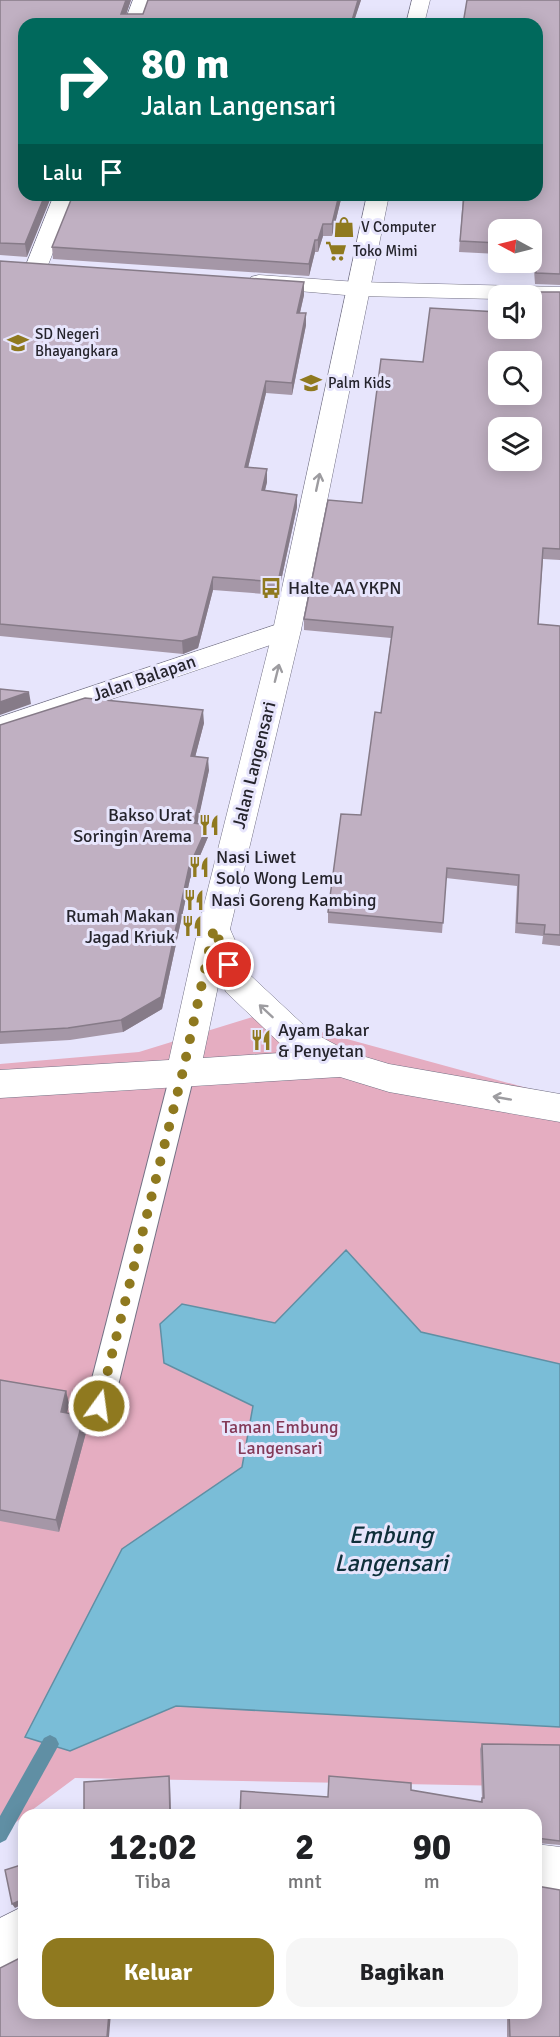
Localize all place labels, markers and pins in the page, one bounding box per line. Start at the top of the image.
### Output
shop icon: V Computer [332,215,356,239]
place label: V Computer [361,218,436,236]
supermarket icon: Toko Mimi [324,239,348,263]
place label: Toko Mimi [353,242,417,260]
place label: SD Negeri Bhayangkara [35,325,118,360]
school or university icon: SD Negeri Bhayangkara [6,331,30,355]
school or university icon: Palm Kids [299,371,323,395]
place label: Palm Kids [328,374,391,392]
bus stop icon: Halte AA YKPN [259,576,283,600]
place label: Halte AA YKPN [288,577,402,599]
place label: Bakso Urat Soringin Arema [73,804,192,847]
restaurant icon: Bakso Urat Soringin Arema [197,813,221,837]
place label: Nasi Liwet Solo Wong Lemu [216,846,343,889]
restaurant icon: Nasi Liwet Solo Wong Lemu [187,855,211,879]
restaurant icon: Nasi Goreng Kambing [182,888,206,912]
place label: Nasi Goreng Kambing [211,889,377,911]
place label: Rumah Makan Jagad Kriuk [66,905,175,948]
restaurant icon: Rumah Makan Jagad Kriuk [180,914,204,938]
pin [203,939,254,990]
place label: Ayam Bakar & Penyetan [278,1019,370,1062]
restaurant icon: Ayam Bakar & Penyetan [249,1028,273,1052]

